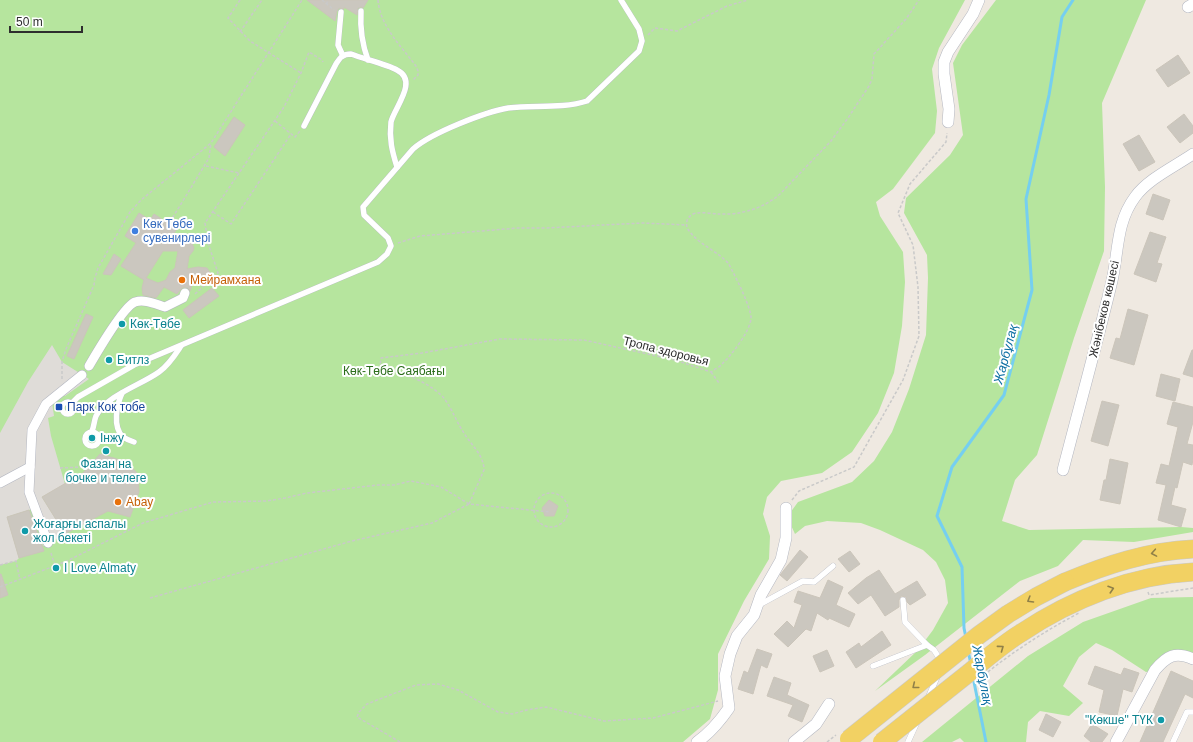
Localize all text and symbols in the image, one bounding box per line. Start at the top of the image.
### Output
scale bar [10,8,82,34]
text: 50 m [16,15,43,29]
place label: Көк Төбе сувенирлері [143,217,211,245]
marker: Көк Төбе сувенирлері [130,226,140,236]
street label: Жәнібеков көшесі [1086,259,1122,359]
place label: Мейрамхана [190,273,261,287]
marker: Мейрамхана [177,275,187,285]
place label: Көк-Төбе [130,317,181,331]
marker: Көк-Төбе [117,319,127,329]
water label: Жарбұлақ [990,322,1021,386]
street label: Тропа здоровья [622,334,710,368]
place label: Битлз [117,353,150,367]
marker: Битлз [104,355,114,365]
park label: Көк-Төбе Саябағы [343,364,445,378]
place label: Парк Кок тобе [67,400,146,414]
marker: Парк Кок тобе [54,402,64,412]
place label: Інжу [100,431,124,445]
marker: Інжу [87,433,97,443]
marker: Фазан на бочке и телеге [101,446,111,456]
place label: Фазан на бочке и телеге [65,457,147,485]
place label: Abay [126,495,153,509]
marker: Abay [113,497,123,507]
place label: Жоғарғы аспалы жол бекеті [33,517,126,545]
marker: Жоғарғы аспалы жол бекеті [20,526,30,536]
one-way arrow [1151,549,1157,557]
place label: I Love Almaty [64,561,136,575]
marker: I Love Almaty [51,563,61,573]
one-way arrow [1107,585,1114,593]
one-way arrow [1027,596,1034,603]
water label: Жарбұлақ [969,643,996,707]
one-way arrow [996,646,1003,653]
one-way arrow [912,682,919,689]
place label: "Көкше" ТҮК [1085,713,1153,727]
marker: "Көкше" ТҮК [1156,715,1166,725]

